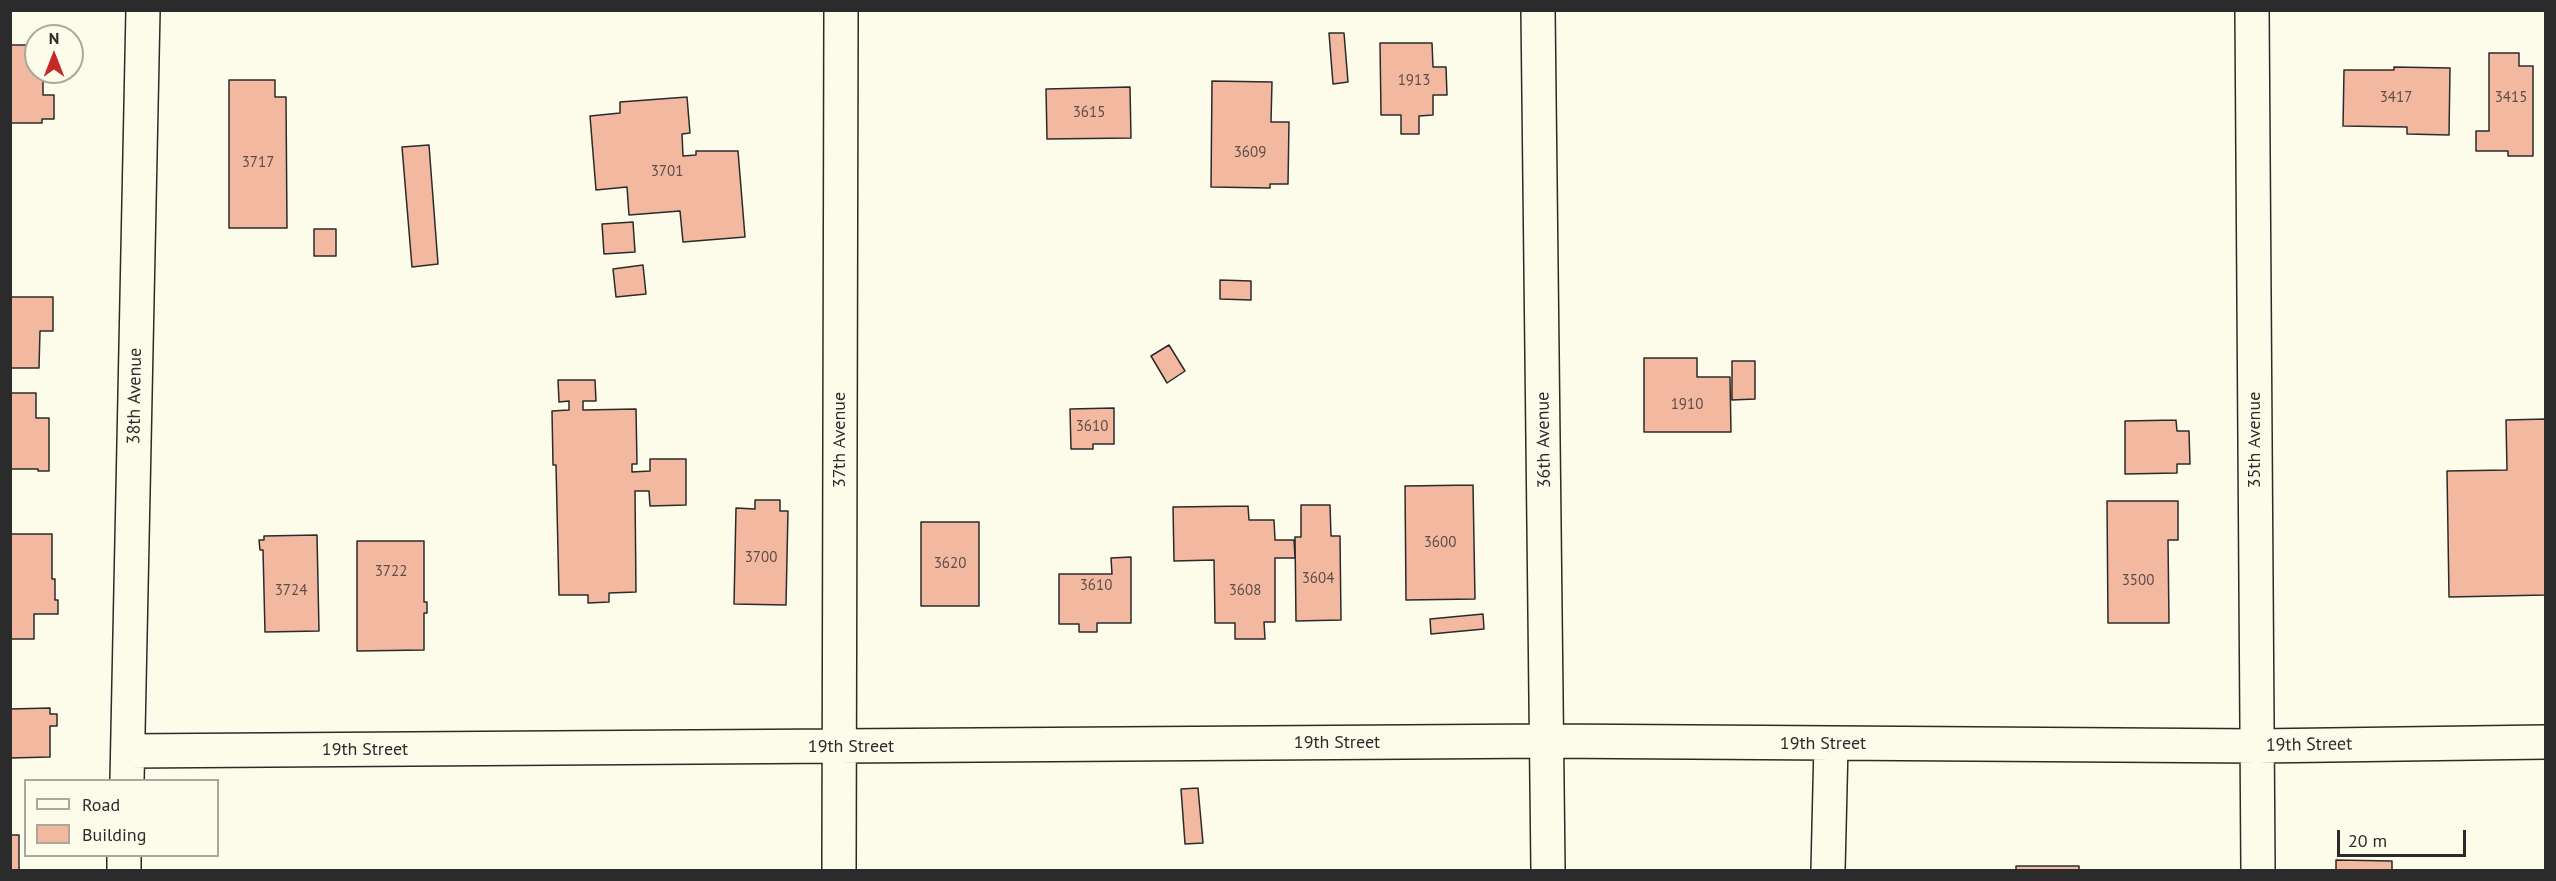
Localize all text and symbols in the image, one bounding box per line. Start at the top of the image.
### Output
north arrow [24,24,84,84]
text: N [49,28,59,48]
house number: 1913 [1398,72,1430,90]
house number: 3417 [2380,89,2412,107]
house number: 3415 [2495,89,2527,107]
house number: 3615 [1073,104,1105,122]
house number: 3609 [1234,144,1266,162]
house number: 3717 [242,154,274,172]
house number: 3701 [651,163,683,181]
street label: 38th Avenue [123,348,147,444]
street label: 37th Avenue [829,392,851,488]
street label: 36th Avenue [1532,392,1556,488]
street label: 35th Avenue [2244,392,2266,488]
house number: 1910 [1671,396,1703,414]
house number: 3610 [1076,418,1108,436]
house number: 3600 [1424,534,1456,552]
house number: 3700 [745,549,777,567]
house number: 3620 [934,555,966,573]
house number: 3722 [375,563,407,581]
house number: 3604 [1302,570,1334,588]
house number: 3500 [2122,572,2154,590]
house number: 3610 [1080,577,1112,595]
house number: 3724 [275,582,307,600]
house number: 3608 [1229,582,1261,600]
street label: 19th Street [1294,732,1380,754]
street label: 19th Street [1780,733,1866,755]
street label: 19th Street [2266,733,2352,757]
street label: 19th Street [808,736,894,758]
street label: 19th Street [322,739,408,761]
legend [24,779,219,857]
text: Road [82,793,120,816]
scale bar [2340,818,2469,856]
text: Building [82,823,146,846]
text: 20 m [2348,829,2387,852]

